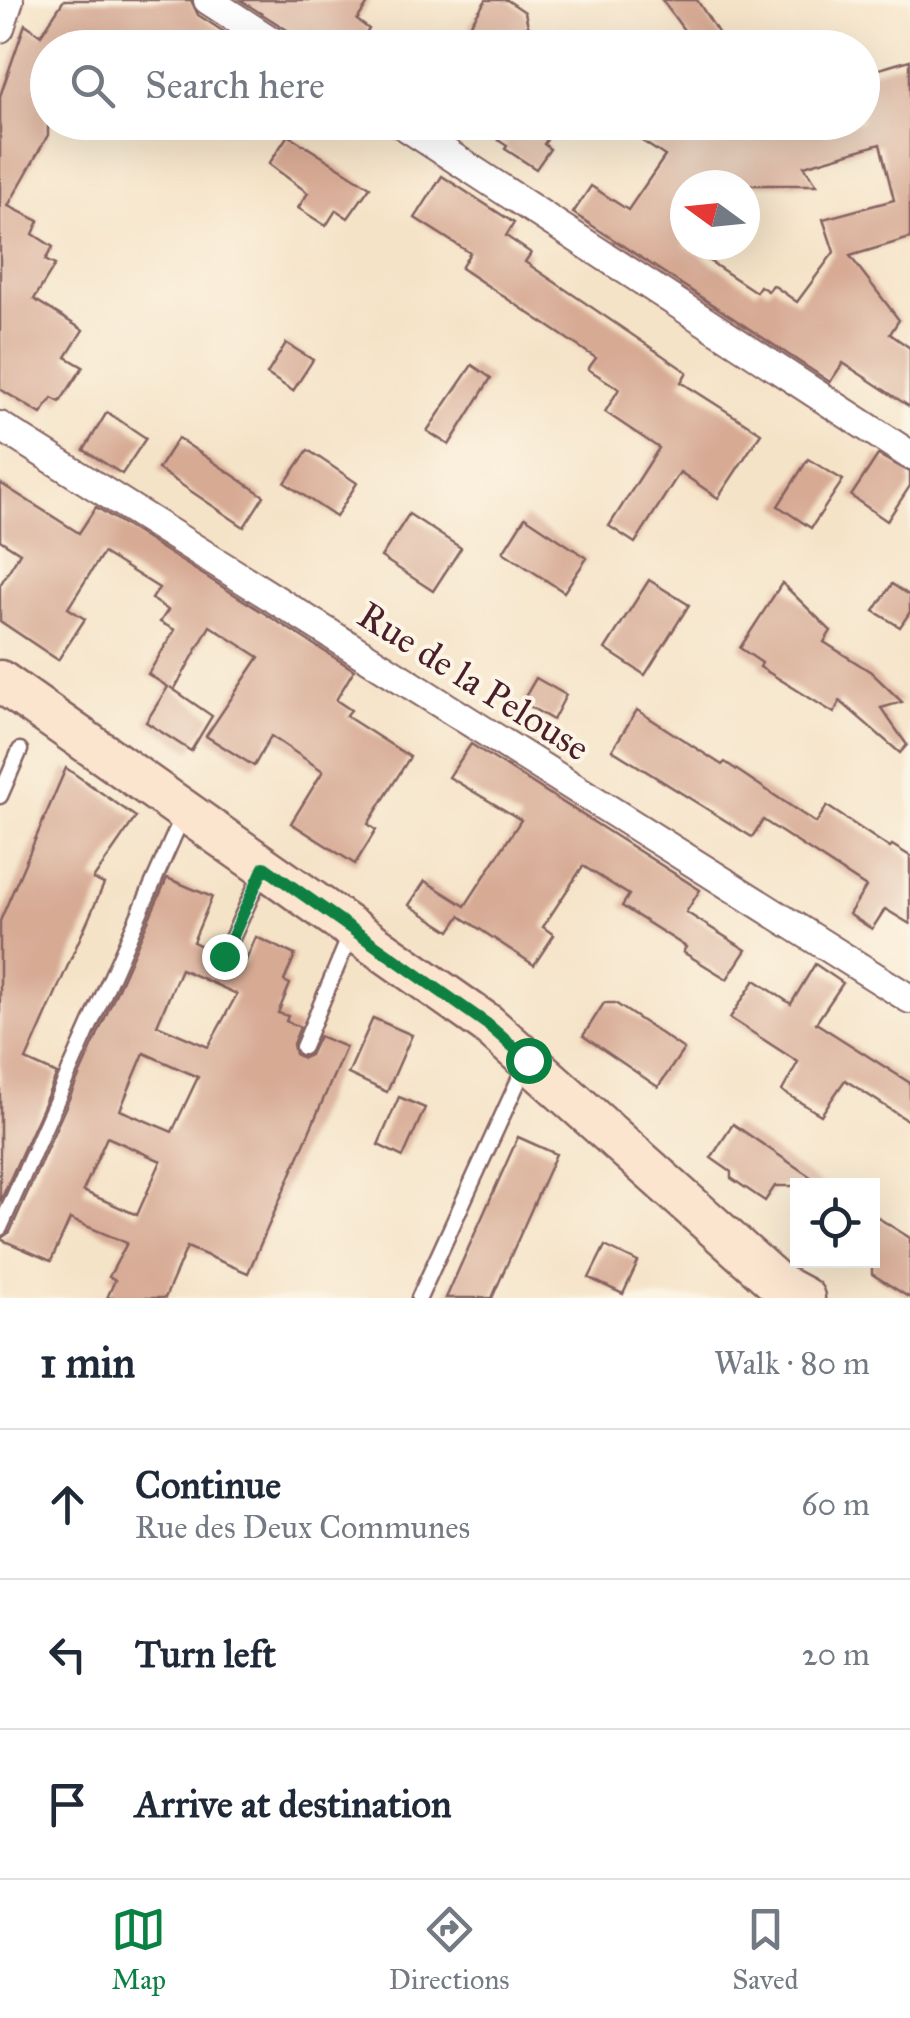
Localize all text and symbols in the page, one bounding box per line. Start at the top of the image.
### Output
search box [30,30,880,140]
icon: search [65,58,120,113]
text: Search here [145,62,325,108]
north arrow [670,170,760,260]
street label: Rue de la Pelouse [350,591,598,771]
route end [202,934,248,980]
route start [506,1038,552,1084]
map controls [790,1178,880,1268]
button: locate [790,1178,880,1268]
text: 1 min [40,1337,135,1389]
text: Walk · 80 m [714,1344,870,1383]
text: Continue [135,1462,281,1508]
icon: ahead [40,1477,95,1532]
text: 60 m [801,1485,870,1524]
text: Rue des Deux Communes [135,1508,470,1547]
icon: left [40,1627,95,1682]
text: Turn left [135,1631,276,1677]
text: 20 m [802,1635,870,1674]
icon: arrive [40,1777,95,1832]
text: Arrive at destination [135,1781,452,1827]
tab: Map [111,1902,166,1997]
tab: Directions [389,1902,510,1997]
tab: Saved [732,1902,799,1997]

